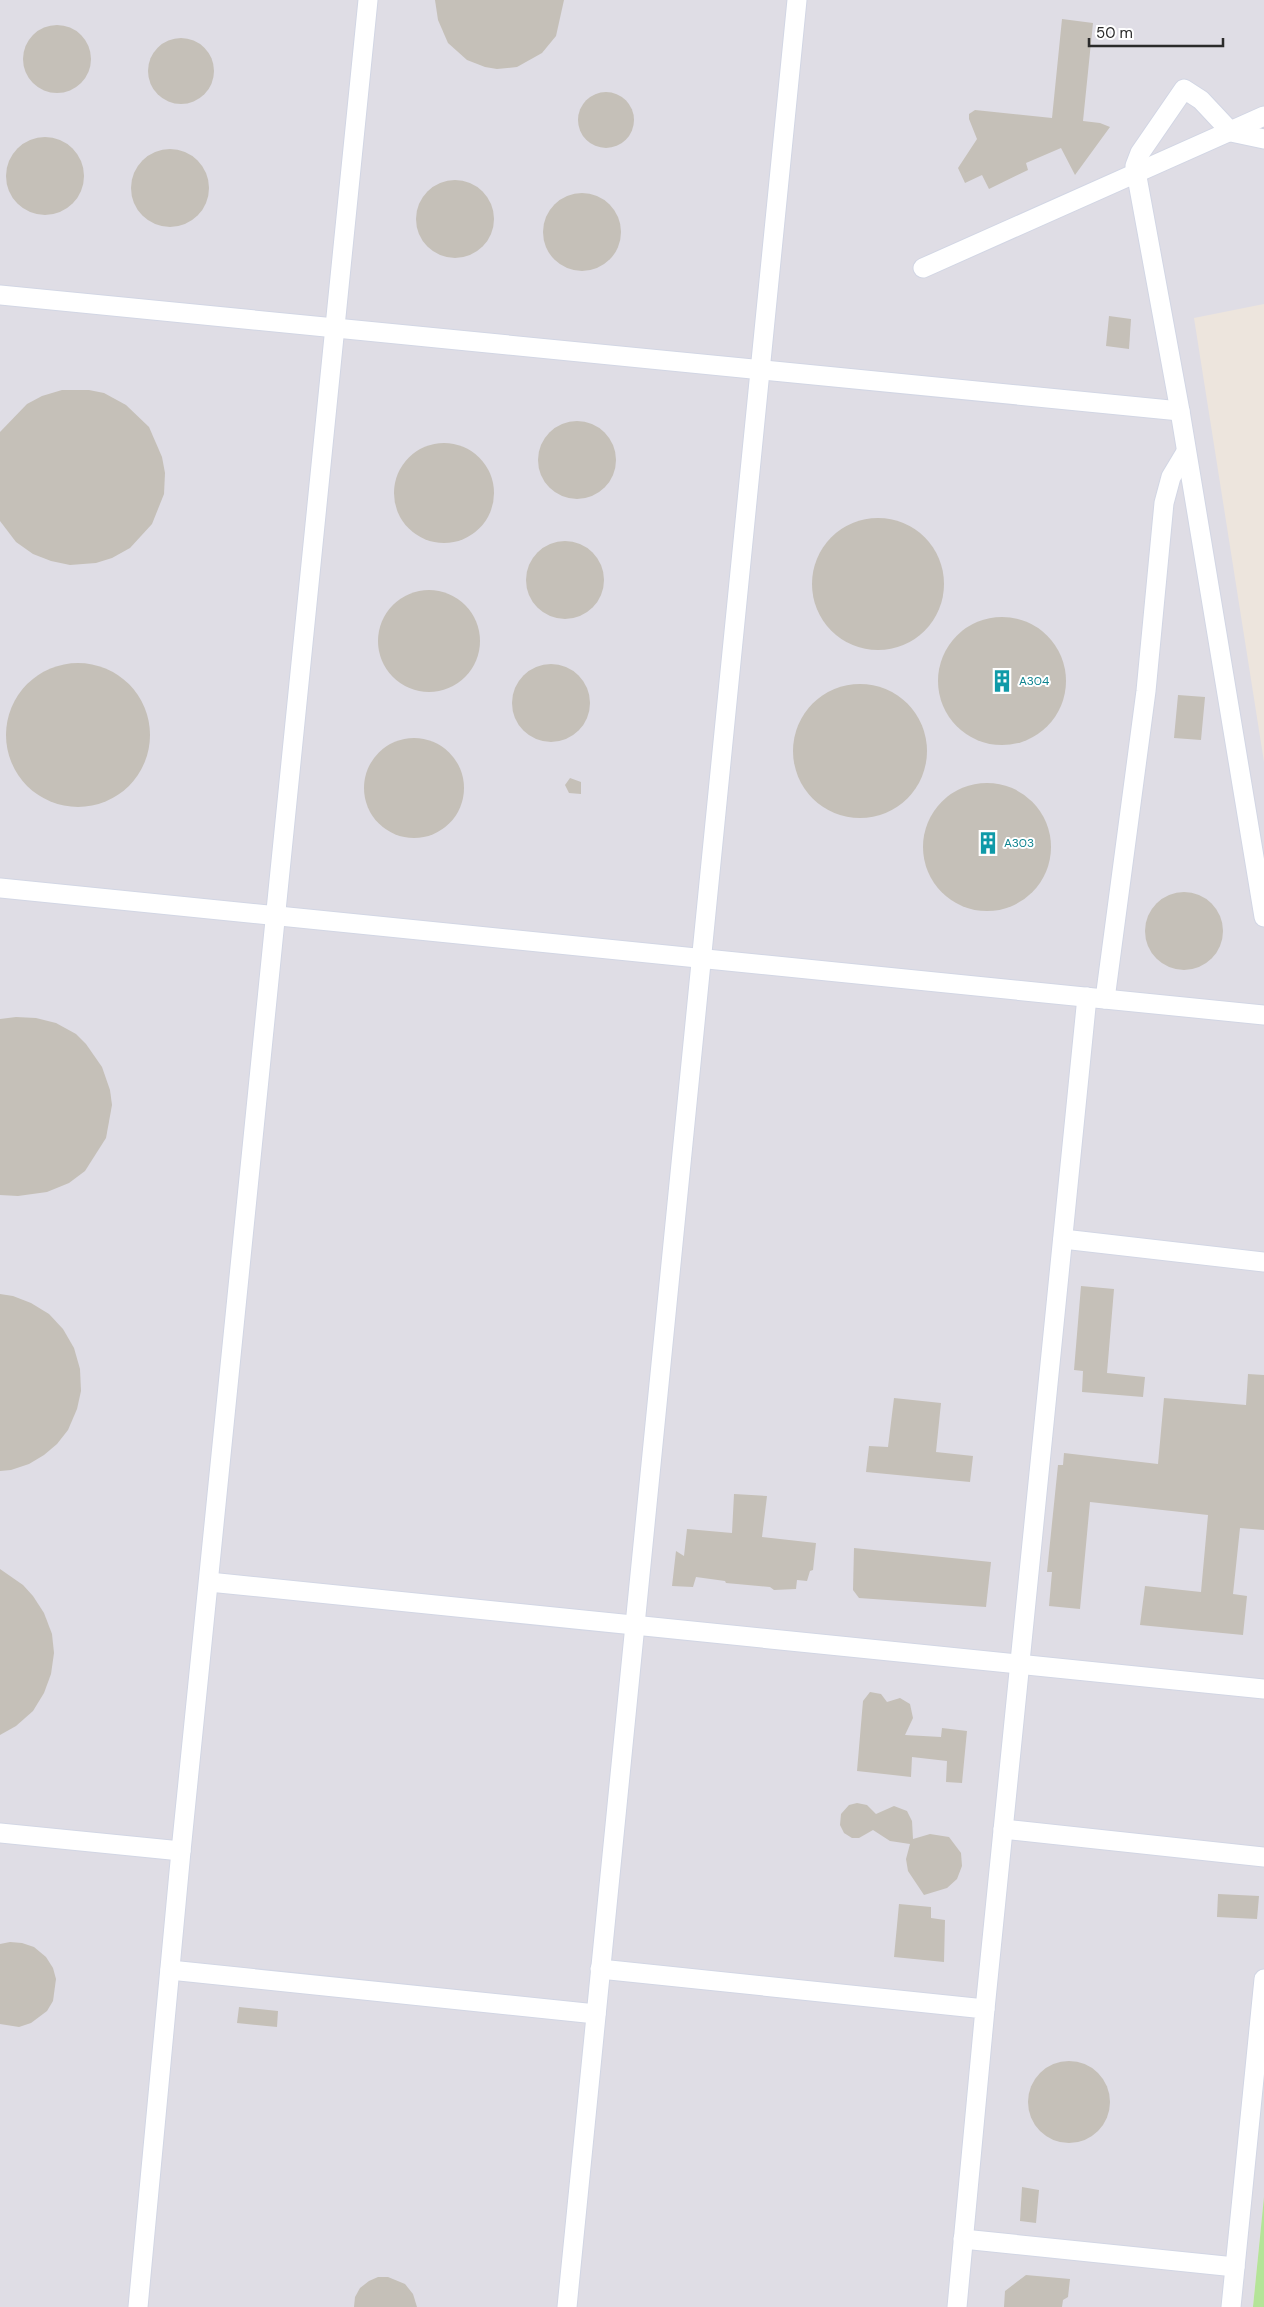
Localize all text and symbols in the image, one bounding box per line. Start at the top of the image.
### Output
scale bar [1089,15,1223,47]
text: 50 m [1096,23,1133,43]
building icon: A304 [989,668,1015,694]
place label: A304 [1019,673,1049,689]
building icon: A303 [975,830,1001,856]
place label: A303 [1004,835,1034,851]

